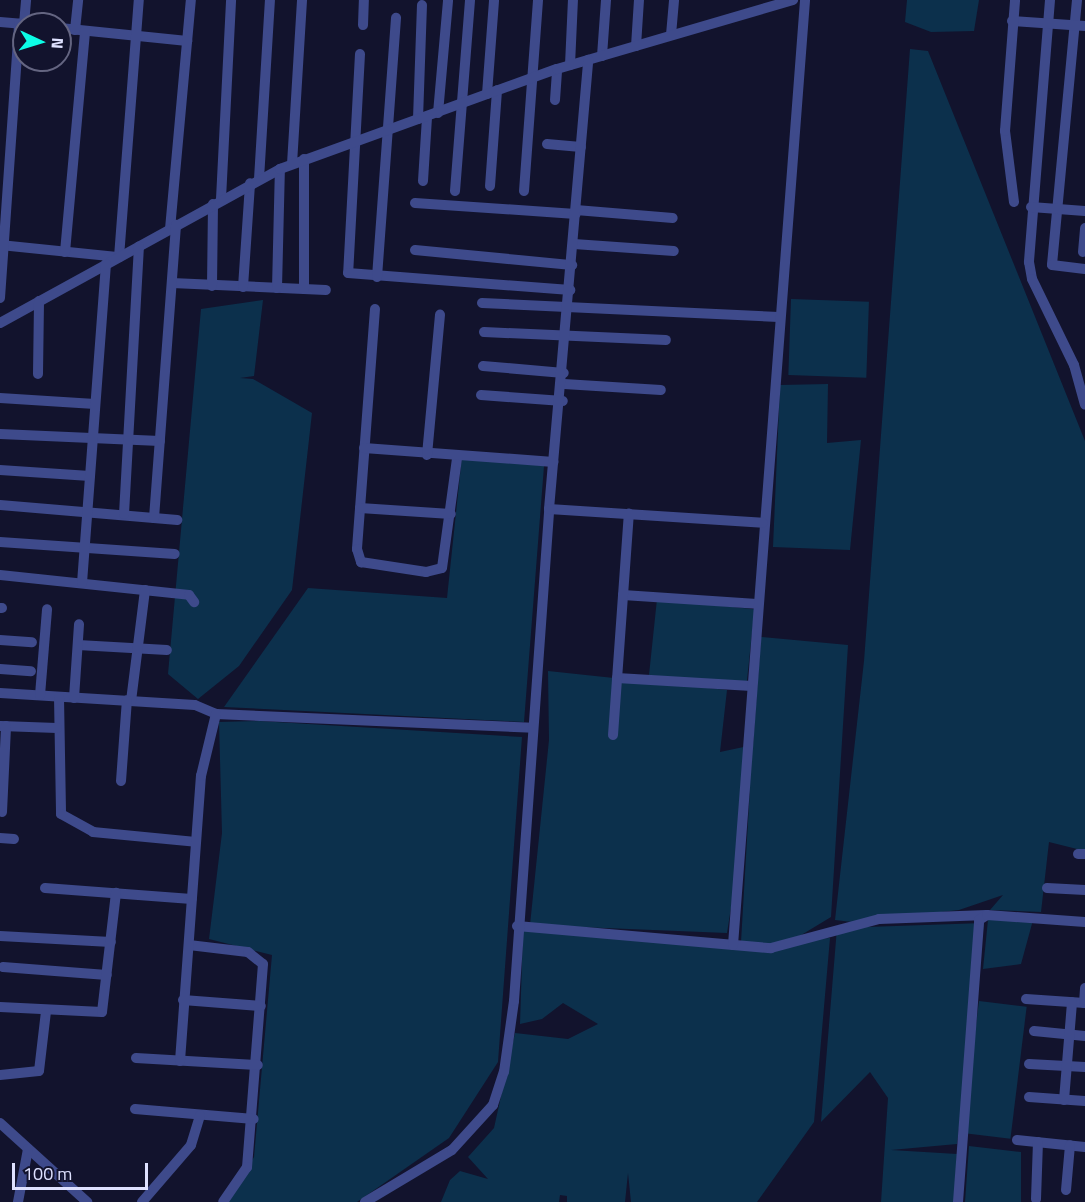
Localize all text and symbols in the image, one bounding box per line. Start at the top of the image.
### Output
north arrow [12,12,72,72]
text: N [46,37,70,49]
scale bar [15,1151,152,1189]
text: 100 m [23,1160,72,1187]

